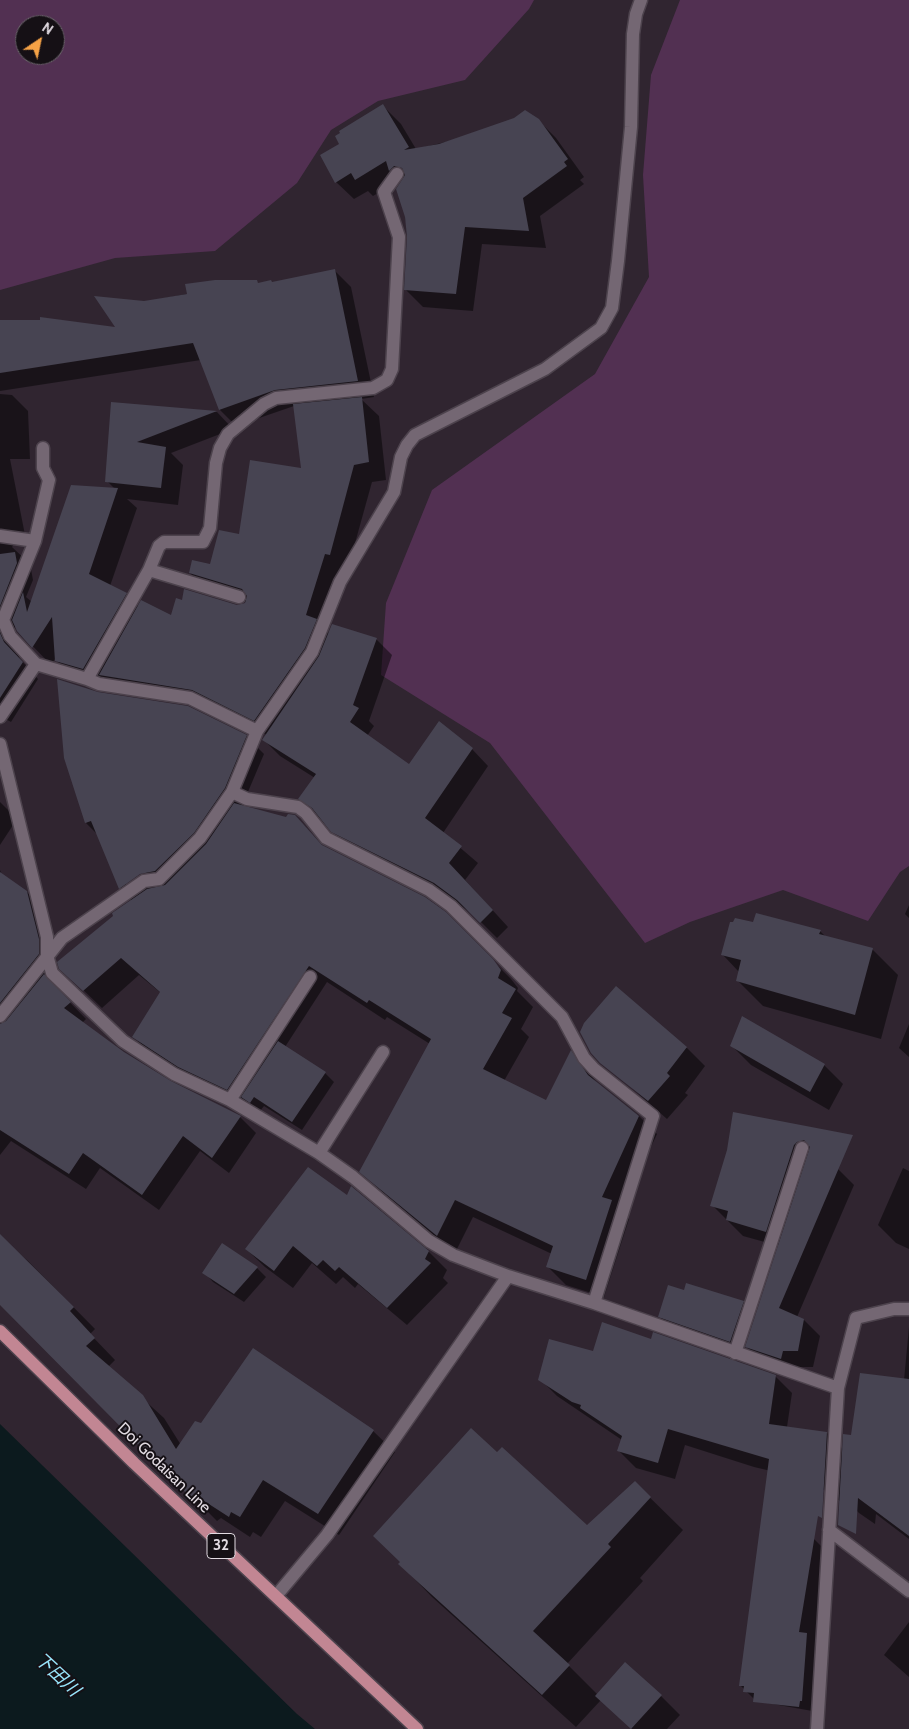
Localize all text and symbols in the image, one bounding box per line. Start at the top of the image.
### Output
north arrow [15,15,65,65]
text: N [39,18,57,39]
street label: Doi Godaisan Line [113,1419,215,1517]
road number: 32 [207,1534,235,1558]
water label: 下田川 [30,1649,84,1701]

